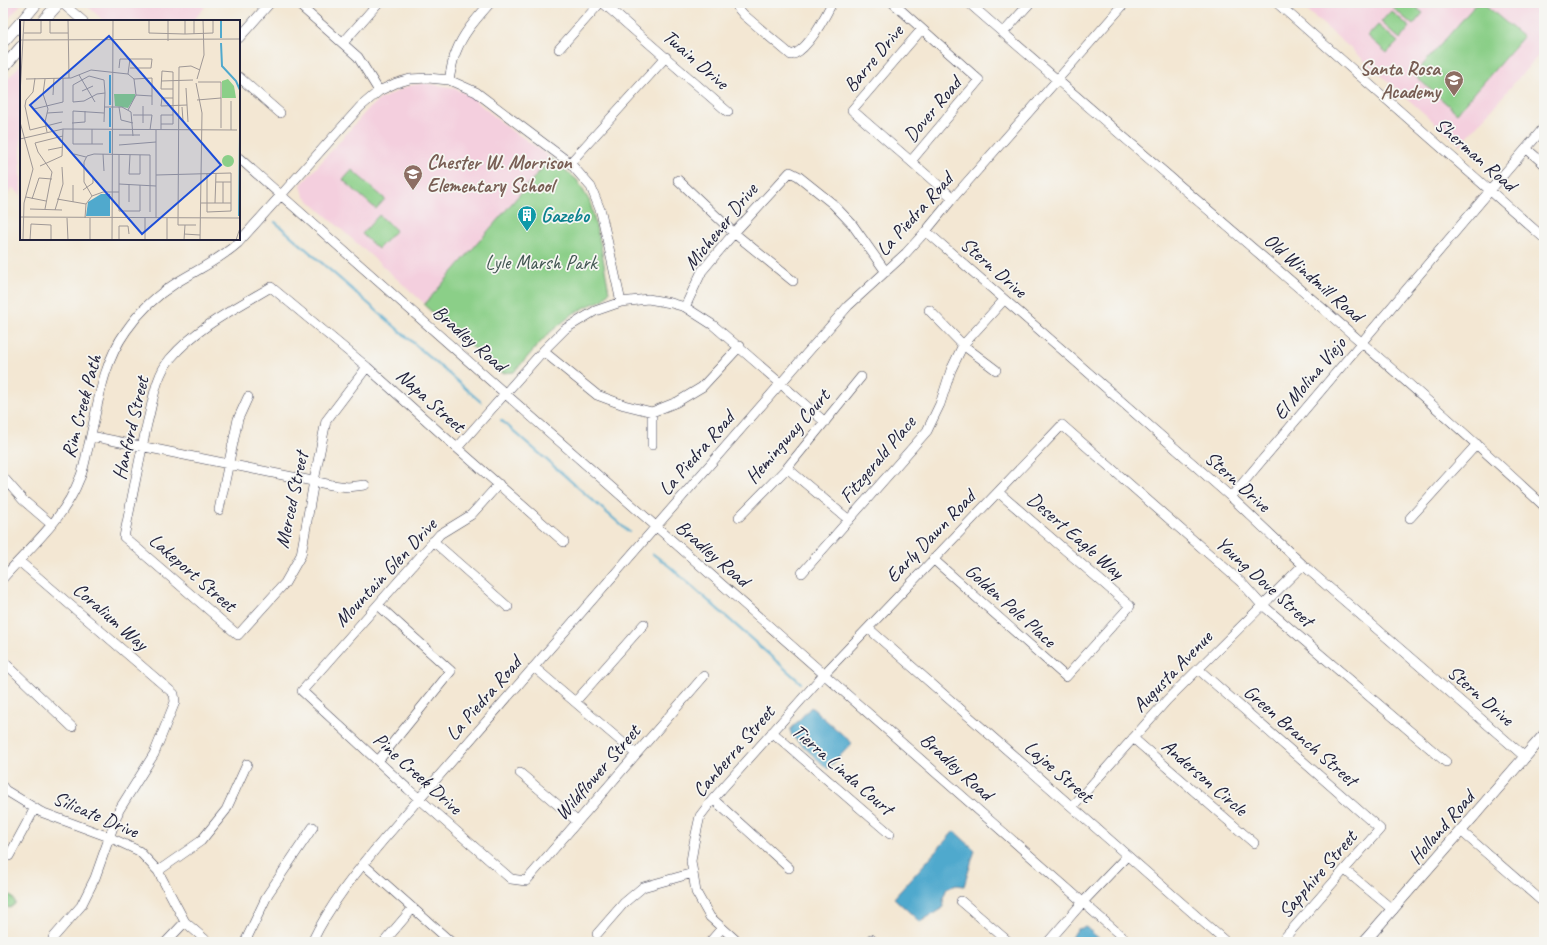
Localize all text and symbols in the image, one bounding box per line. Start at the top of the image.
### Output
street label: Barre Drive [838,18,910,97]
inset map [20,20,240,240]
street label: Twain Drive [657,24,735,96]
place label: Santa Rosa Academy [1359,56,1442,104]
street label: Dover Road [898,69,969,147]
school or university icon: Santa Rosa Academy [1443,69,1465,97]
street label: Sherman Road [1430,112,1524,199]
place label: Chester W. Morrison Elementary School [427,150,573,198]
school or university icon: Chester W. Morrison Elementary School [402,163,424,191]
street label: La Piedra Road [870,165,961,261]
street label: Michener Drive [678,177,764,275]
place label: Gazebo [541,203,591,228]
building icon: Gazebo [516,204,538,232]
street label: Old Windmill Road [1259,227,1371,329]
street label: Stern Drive [955,232,1033,304]
park label: Lyle Marsh Park [485,250,598,275]
street label: Bradley Road [428,299,514,379]
street label: El Molina Viejo [1267,331,1352,425]
street label: Rim Creek Path [56,351,107,460]
street label: Napa Street [391,363,472,439]
street label: Hanford Street [107,372,155,482]
street label: Hemingway Court [740,382,837,489]
street label: La Piedra Road [653,403,742,501]
street label: Fitzgerald Place [834,409,922,508]
street label: Stern Drive [1200,445,1277,518]
street label: Merced Street [269,446,315,551]
street label: Early Dawn Road [880,483,983,588]
street label: Desert Eagle Way [1022,487,1131,586]
street label: Mountain Glen Drive [329,512,443,632]
street label: Bradley Road [671,514,757,594]
street label: Lakeport Street [144,528,243,619]
street label: Young Dove Street [1210,531,1321,634]
street label: Golden Pole Place [960,558,1062,654]
street label: Coralium Way [68,577,155,657]
street label: Augusta Avenue [1127,624,1219,718]
street label: La Piedra Road [440,648,529,746]
street label: Stern Drive [1442,660,1520,732]
street label: Green Branch Street [1239,679,1365,794]
street label: Canberra Street [687,699,781,802]
street label: Wildflower Street [549,718,647,825]
street label: Tierra Linda Court [787,718,901,823]
street label: Pine Creek Drive [368,727,468,821]
street label: Bradley Road [915,727,1001,808]
street label: Anderson Circle [1157,733,1254,822]
street label: Lajoe Street [1019,735,1100,810]
street label: Holland Road [1403,783,1482,869]
street label: Silicate Drive [50,785,143,844]
street label: Sapphire Street [1273,824,1364,923]

